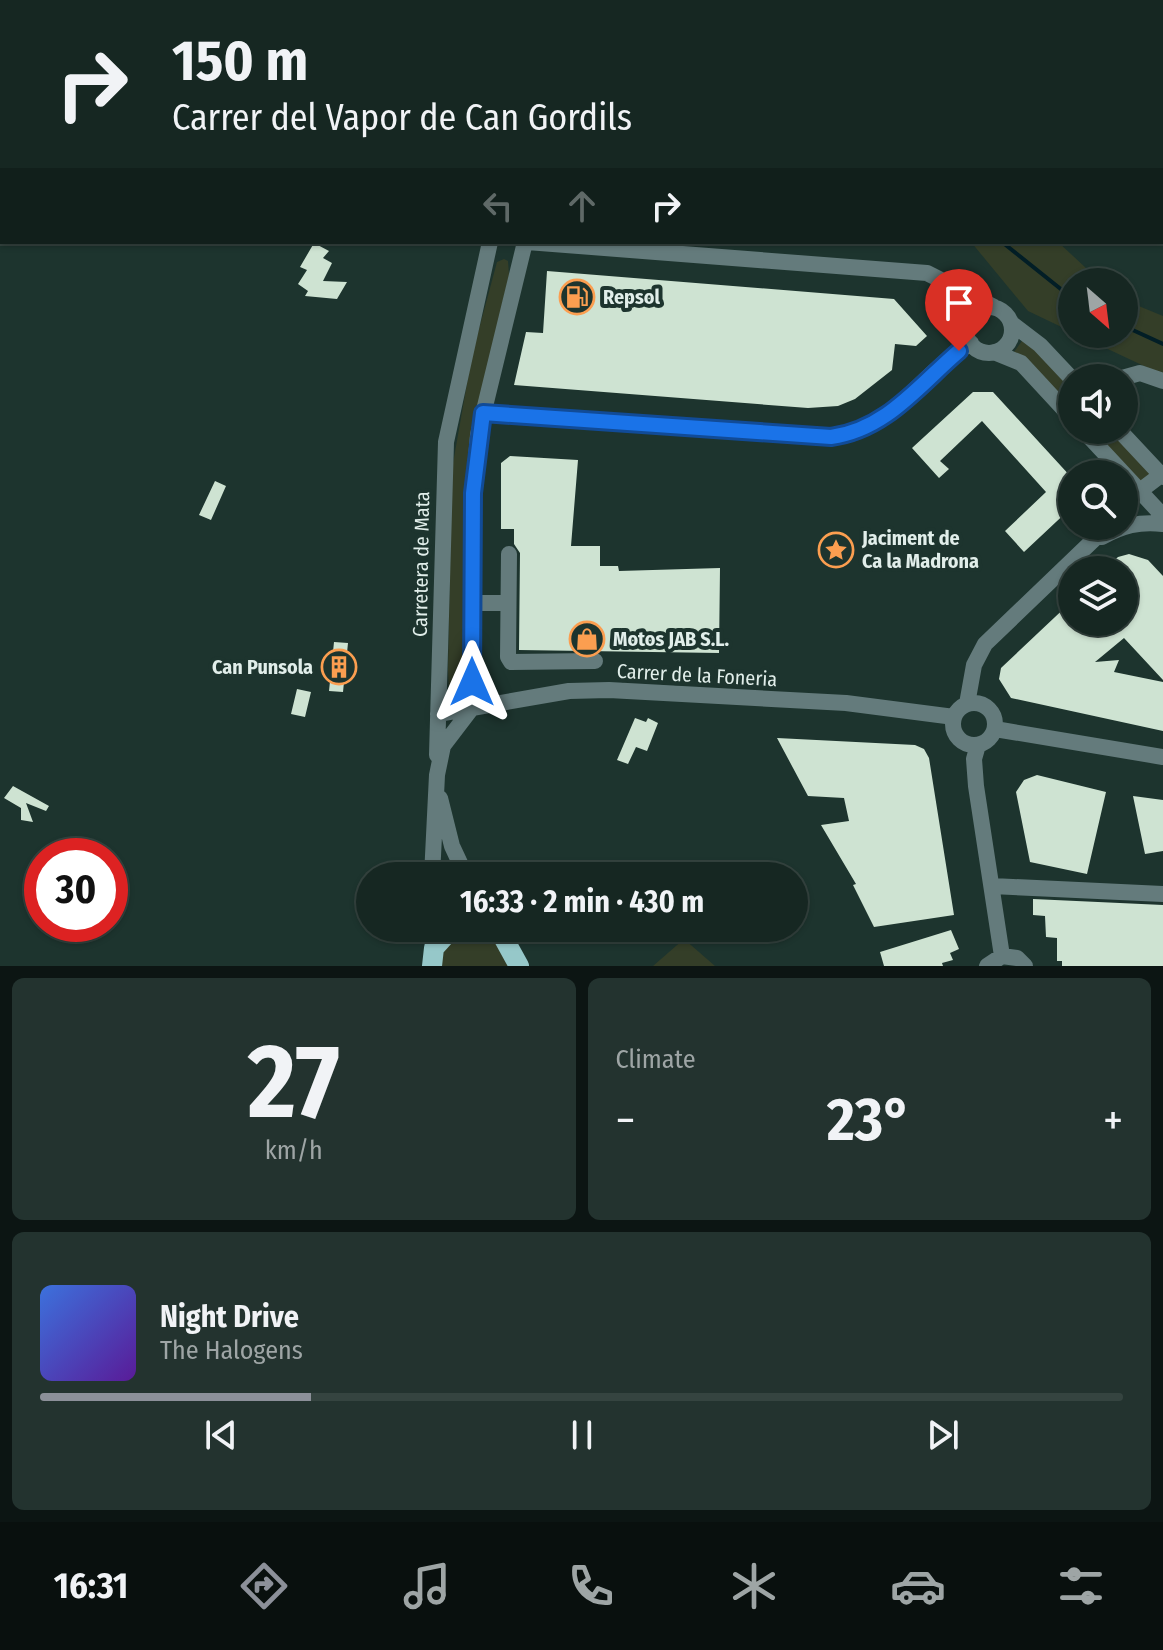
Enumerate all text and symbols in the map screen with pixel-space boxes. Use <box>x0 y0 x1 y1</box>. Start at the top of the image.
text: 150 m <box>172 28 308 95</box>
icon: right <box>40 32 144 136</box>
text: Carrer del Vapor de Can Gordils <box>172 96 632 140</box>
icon: left <box>476 184 520 228</box>
icon: ahead <box>560 184 604 228</box>
icon: right <box>644 184 688 228</box>
north arrow <box>1058 268 1138 348</box>
map controls <box>1058 268 1138 636</box>
pin <box>925 269 993 351</box>
fuel station icon: Repsol <box>558 278 596 316</box>
icon: arrive <box>937 281 981 325</box>
place label: Repsol <box>603 285 660 309</box>
button: sound <box>1058 364 1138 444</box>
button: search <box>1058 460 1138 540</box>
street label: Carretera de Mata <box>408 491 434 637</box>
place label: Jaciment de Ca la Madrona <box>861 526 979 573</box>
place icon: Jaciment de Ca la Madrona <box>817 531 855 569</box>
button: layers <box>1058 556 1138 636</box>
shop icon: Motos JAB S.L. <box>568 620 606 658</box>
place label: Motos JAB S.L. <box>613 627 730 651</box>
position arrow <box>430 640 514 724</box>
building icon: Can Punsola <box>320 648 358 686</box>
place label: Can Punsola <box>212 655 313 679</box>
street label: Carrer de la Foneria <box>616 659 778 691</box>
speed limit sign: 30 <box>24 838 128 942</box>
text: 16:33 · 2 min · 430 m <box>460 884 704 920</box>
text: 27 <box>248 1020 340 1145</box>
text: Climate <box>616 1044 696 1075</box>
text: 23° <box>827 1084 911 1156</box>
text: − <box>616 1094 635 1147</box>
text: + <box>1103 1094 1123 1147</box>
text: km/h <box>265 1135 323 1166</box>
text: Night Drive <box>160 1299 299 1335</box>
text: The Halogens <box>160 1335 303 1366</box>
icon: previous <box>199 1413 243 1457</box>
icon: pause <box>560 1413 604 1457</box>
icon: next <box>921 1413 965 1457</box>
icon: directions <box>236 1558 292 1614</box>
icon: music <box>399 1558 455 1614</box>
icon: phone <box>563 1558 619 1614</box>
icon: climate <box>726 1558 782 1614</box>
icon: car <box>890 1558 946 1614</box>
icon: filters <box>1053 1558 1109 1614</box>
text: 16:31 <box>54 1564 128 1608</box>

